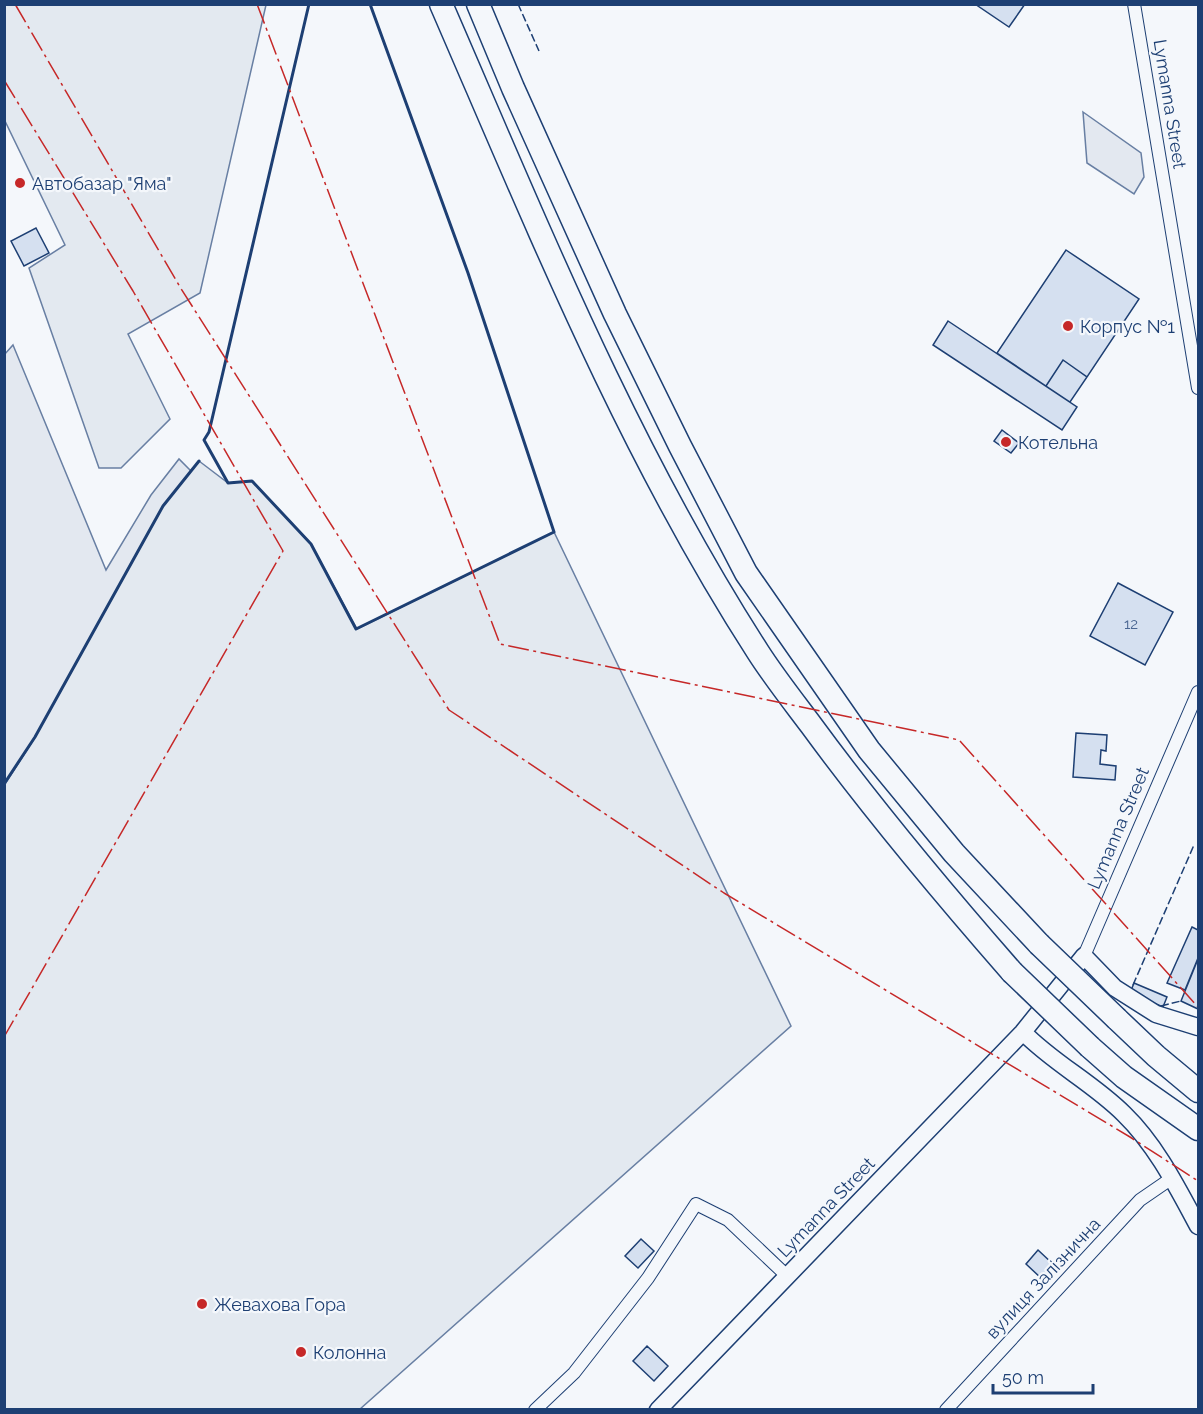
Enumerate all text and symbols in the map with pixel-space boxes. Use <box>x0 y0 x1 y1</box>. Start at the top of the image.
street label: Lymanna Street <box>1149 38 1191 170</box>
place label: Автобазар "Яма" <box>32 173 171 194</box>
marker: Автобазар "Яма" <box>13 176 27 190</box>
place label: Корпус №1 <box>1080 316 1175 337</box>
marker: Корпус №1 <box>1061 319 1075 333</box>
place label: Котельна <box>1018 432 1098 453</box>
marker: Котельна <box>999 435 1013 449</box>
house number: 12 <box>1124 615 1138 633</box>
street label: Lymanna Street <box>1083 764 1153 892</box>
street label: Lymanna Street <box>773 1153 879 1261</box>
street label: вулиця Залізнична <box>982 1213 1104 1343</box>
place label: Жевахова Гора <box>214 1294 346 1315</box>
marker: Жевахова Гора <box>195 1297 209 1311</box>
place label: Колонна <box>313 1342 386 1363</box>
marker: Колонна <box>294 1345 308 1359</box>
scale bar <box>993 1357 1094 1395</box>
text: 50 m <box>1002 1367 1044 1388</box>

